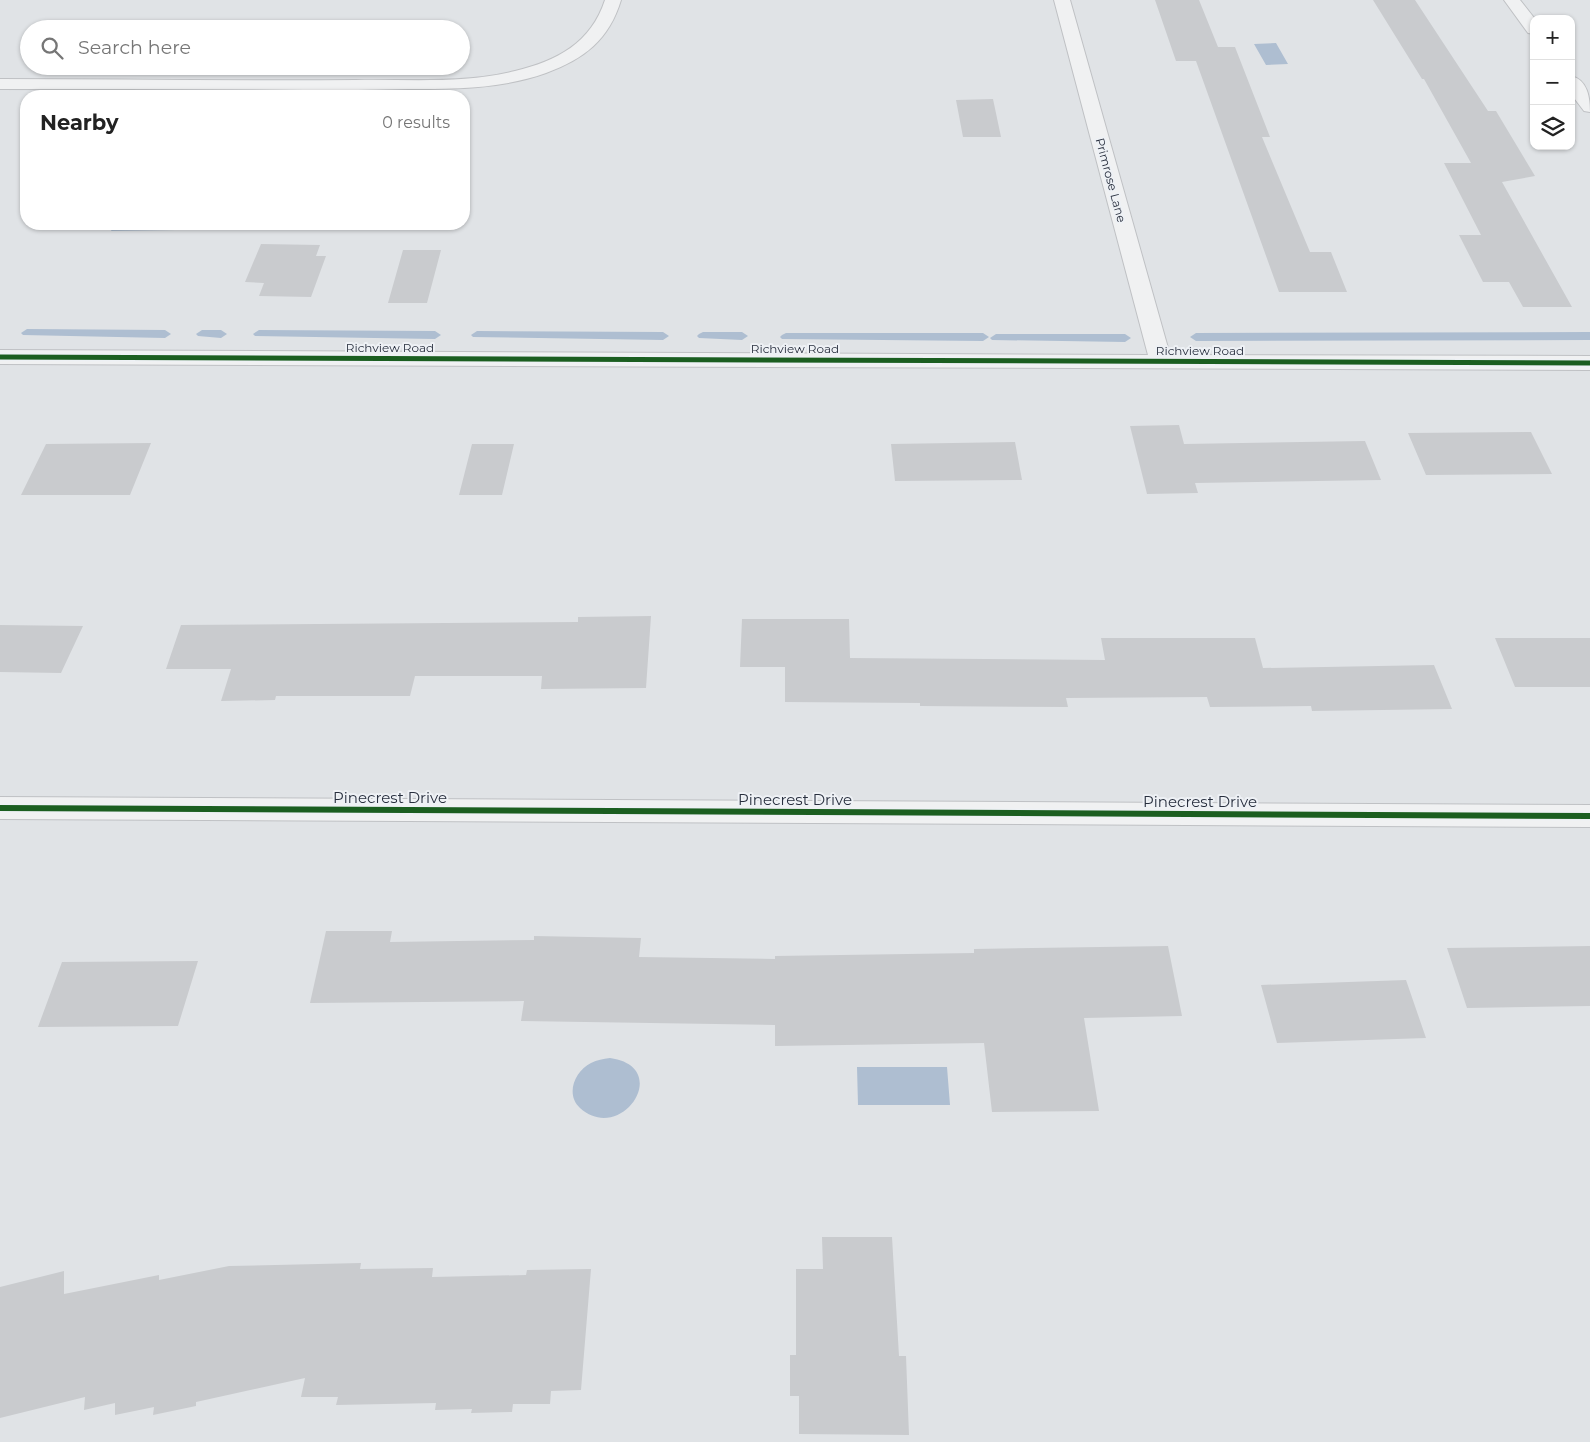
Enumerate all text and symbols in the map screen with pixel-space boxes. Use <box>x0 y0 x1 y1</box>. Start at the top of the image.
map controls <box>1530 15 1575 150</box>
button: + <box>1530 15 1575 60</box>
search box <box>20 20 470 75</box>
icon: search <box>38 34 66 62</box>
text: Search here <box>78 36 191 59</box>
button: − <box>1530 60 1575 105</box>
button: layers <box>1530 105 1575 150</box>
text: Nearby <box>40 110 119 135</box>
text: 0 results <box>382 113 450 132</box>
street label: Primrose Lane <box>1093 136 1129 224</box>
street label: Richview Road <box>346 340 434 355</box>
street label: Richview Road <box>751 341 839 356</box>
street label: Richview Road <box>1156 343 1244 358</box>
street label: Pinecrest Drive <box>333 788 447 807</box>
street label: Pinecrest Drive <box>738 790 852 809</box>
street label: Pinecrest Drive <box>1143 792 1257 811</box>

